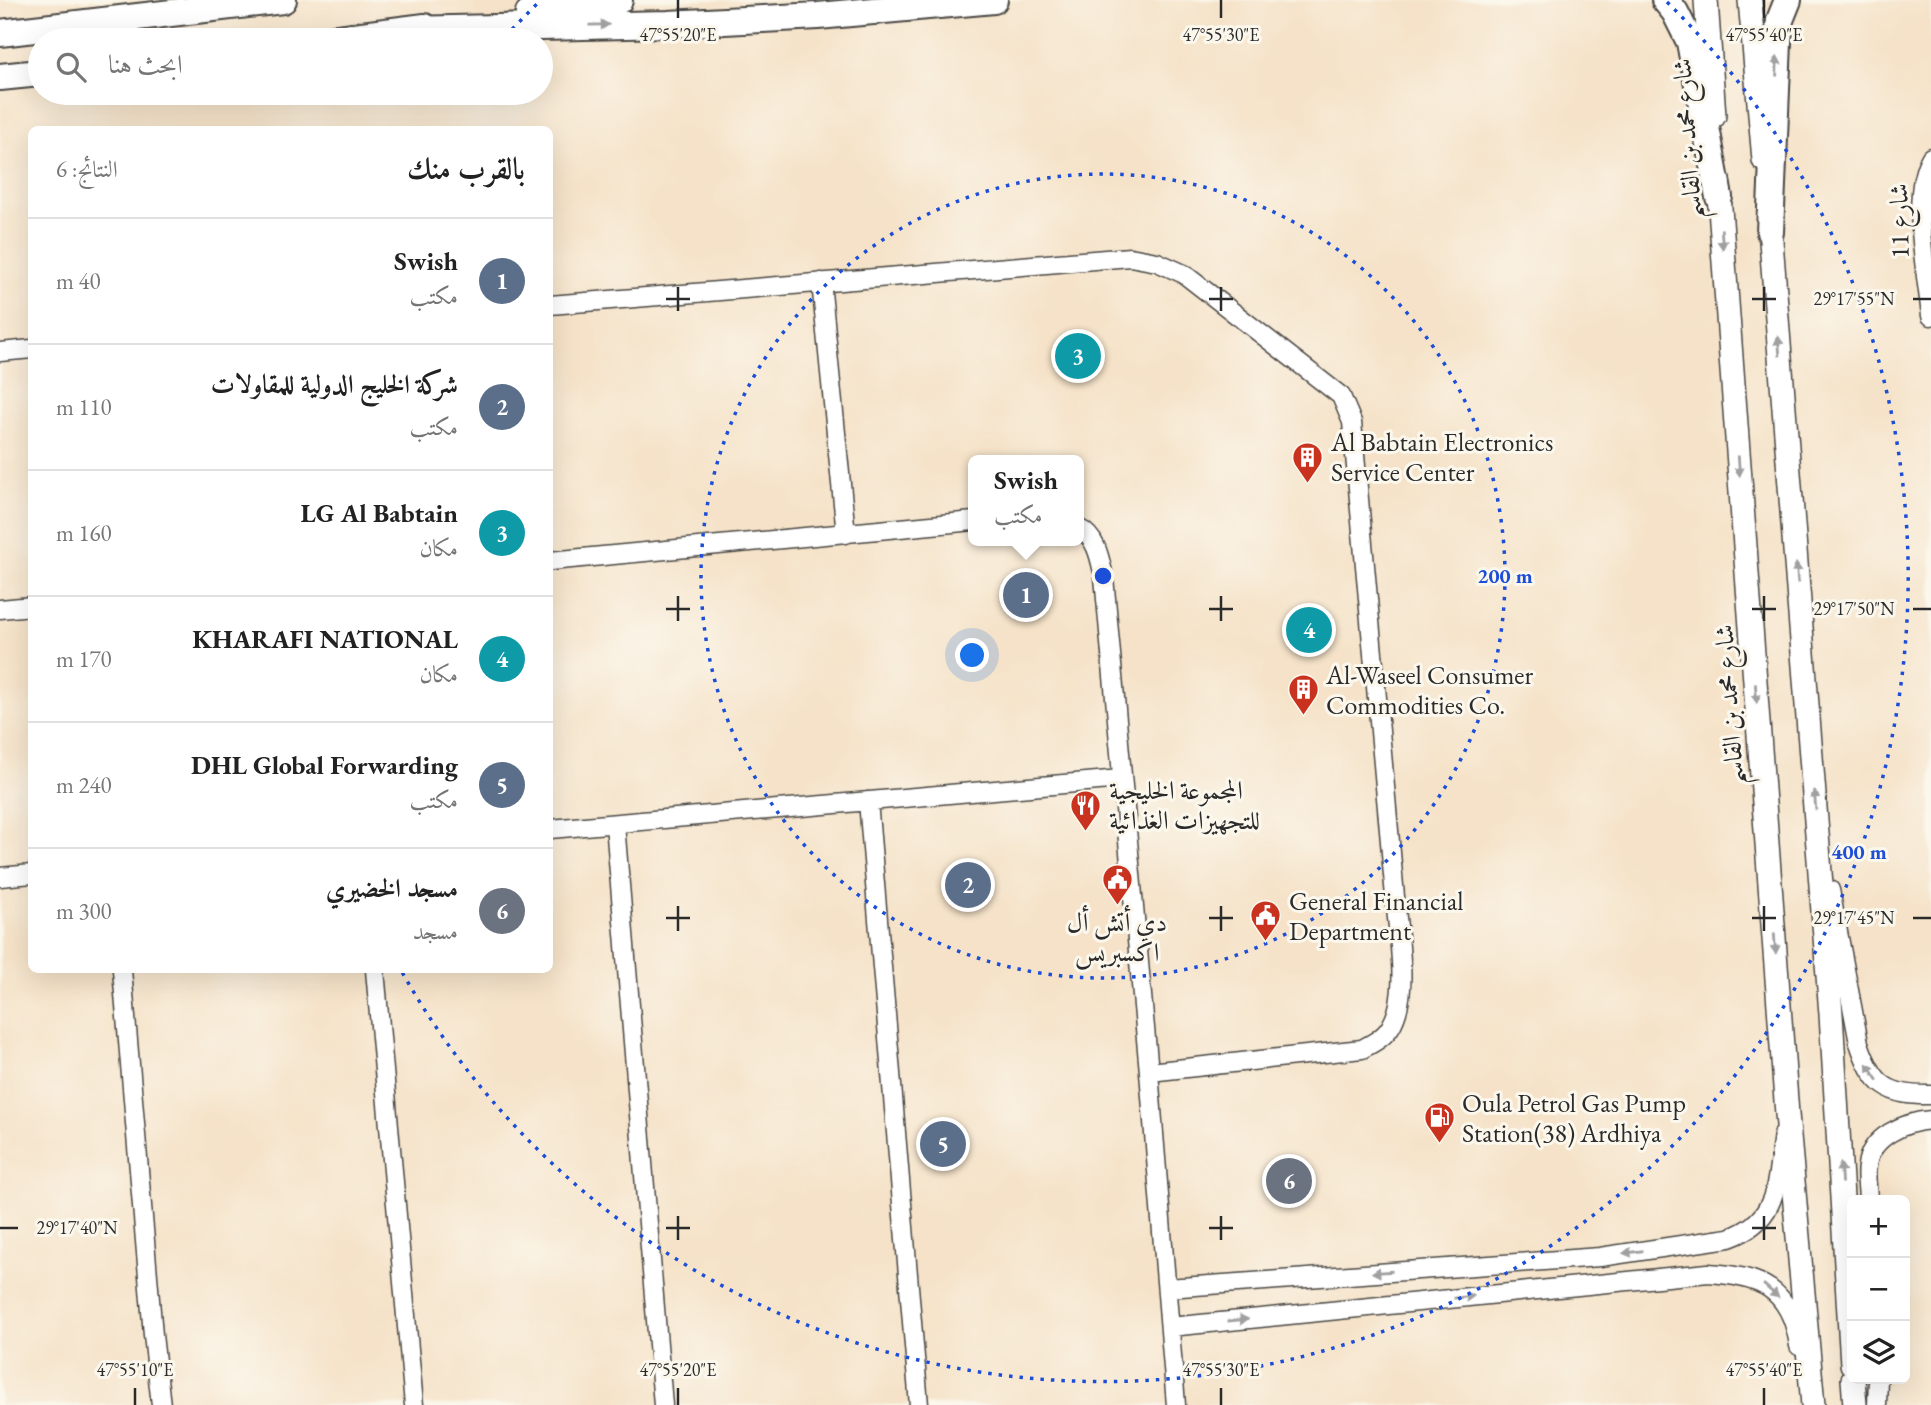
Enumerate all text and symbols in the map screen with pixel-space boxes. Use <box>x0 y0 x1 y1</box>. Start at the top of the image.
one-way arrow <box>588 20 610 31</box>
text: 47°55'20"E <box>640 23 716 46</box>
text: 47°55'30"E <box>1183 23 1259 46</box>
text: 47°55'40"E <box>1726 23 1802 46</box>
search box <box>28 28 553 105</box>
text: ابحث هنا <box>108 47 183 81</box>
icon: search <box>52 48 90 86</box>
one-way arrow <box>1772 54 1783 76</box>
street label: شارع محمد بن القاسم <box>1664 57 1719 220</box>
text: بالقرب منك <box>407 149 525 188</box>
text: النتائج: 6 <box>56 154 118 184</box>
street label: شارع 11 <box>1881 183 1922 259</box>
one-way arrow <box>1717 228 1728 250</box>
text: Swish <box>394 244 458 278</box>
text: 40 m <box>56 266 101 296</box>
text: 1 <box>496 266 508 296</box>
text: مكتب <box>410 281 458 311</box>
text: 29°17'55"N <box>1814 287 1895 310</box>
pin: 3 <box>1055 330 1101 382</box>
one-way arrow <box>1773 335 1784 357</box>
text: شركة الخليج الدولية للمقاولات <box>211 367 458 401</box>
text: 110 m <box>56 392 112 422</box>
text: 2 <box>496 392 508 422</box>
text: مكتب <box>410 412 458 442</box>
place label: Al Babtain Electronics Service Center <box>1330 425 1553 489</box>
building icon: Al Babtain Electronics Service Center <box>1291 440 1325 484</box>
popup <box>968 455 1084 546</box>
one-way arrow <box>1734 455 1745 477</box>
text: Swish <box>994 463 1058 497</box>
text: LG Al Babtain <box>301 496 458 530</box>
text: مكتب <box>994 500 1042 530</box>
text: 160 m <box>56 518 112 548</box>
text: 3 <box>496 518 508 548</box>
text: مكان <box>419 533 458 563</box>
text: 200 m <box>1477 562 1533 589</box>
one-way arrow <box>1791 562 1802 584</box>
centre of rings <box>1091 564 1115 588</box>
pin: 1 <box>1003 569 1049 621</box>
text: 29°17'50"N <box>1814 597 1895 620</box>
pin: 4 <box>1286 604 1332 656</box>
text: KHARAFI NATIONAL <box>192 622 458 656</box>
street label: شارع محمد بن القاسم <box>1706 623 1761 786</box>
your location <box>955 638 989 672</box>
text: 170 m <box>56 644 112 674</box>
text: 4 <box>496 644 508 674</box>
place label: Al-Waseel Consumer Commodities Co. <box>1325 658 1534 722</box>
text: مكان <box>419 659 458 689</box>
building icon: Al-Waseel Consumer Commodities Co. <box>1286 673 1320 717</box>
one-way arrow <box>1751 682 1762 704</box>
text: DHL Global Forwarding <box>191 748 458 782</box>
text: 240 m <box>56 770 112 800</box>
text: 5 <box>496 770 508 800</box>
place label: المجموعة الخليجية للتجهيزات الغذائية <box>1109 773 1260 837</box>
text: مكتب <box>410 785 458 815</box>
restaurant icon: المجموعة الخليجية للتجهيزات الغذائية <box>1069 788 1103 832</box>
one-way arrow <box>1809 788 1820 810</box>
text: 400 m <box>1831 838 1887 865</box>
pin: 2 <box>945 859 991 911</box>
public building icon: دي أتش أل اكسبريس <box>1100 862 1134 906</box>
text: مسجد الخضيري <box>326 871 458 905</box>
place label: General Financial Department <box>1289 884 1464 948</box>
text: 300 m <box>56 896 112 926</box>
text: 6 <box>496 896 508 926</box>
public building icon: General Financial Department <box>1249 899 1283 943</box>
place label: دي أتش أل اكسبريس <box>1067 905 1167 970</box>
text: 29°17'45"N <box>1814 906 1895 929</box>
text: مسجد <box>413 916 458 946</box>
one-way arrow <box>1769 933 1780 955</box>
one-way arrow <box>1865 1062 1878 1082</box>
place label: Oula Petrol Gas Pump Station(38) Ardhiya <box>1462 1086 1686 1150</box>
fuel station icon: Oula Petrol Gas Pump Station(38) Ardhiya <box>1422 1101 1456 1145</box>
pin: 5 <box>920 1118 966 1170</box>
pin: 6 <box>1266 1155 1312 1207</box>
one-way arrow <box>1835 1162 1846 1184</box>
map controls <box>1847 1195 1910 1384</box>
button: + <box>1847 1195 1910 1258</box>
text: 29°17'40"N <box>37 1216 118 1239</box>
one-way arrow <box>1622 1247 1644 1258</box>
button: − <box>1847 1258 1910 1321</box>
one-way arrow <box>1371 1266 1393 1277</box>
one-way arrow <box>1762 1283 1780 1299</box>
one-way arrow <box>1454 1291 1476 1302</box>
one-way arrow <box>1227 1314 1249 1325</box>
button: layers <box>1847 1321 1910 1384</box>
text: 47°55'10"E <box>97 1358 173 1381</box>
text: 47°55'20"E <box>640 1358 716 1381</box>
text: 47°55'30"E <box>1183 1358 1259 1381</box>
text: 47°55'40"E <box>1726 1358 1802 1381</box>

